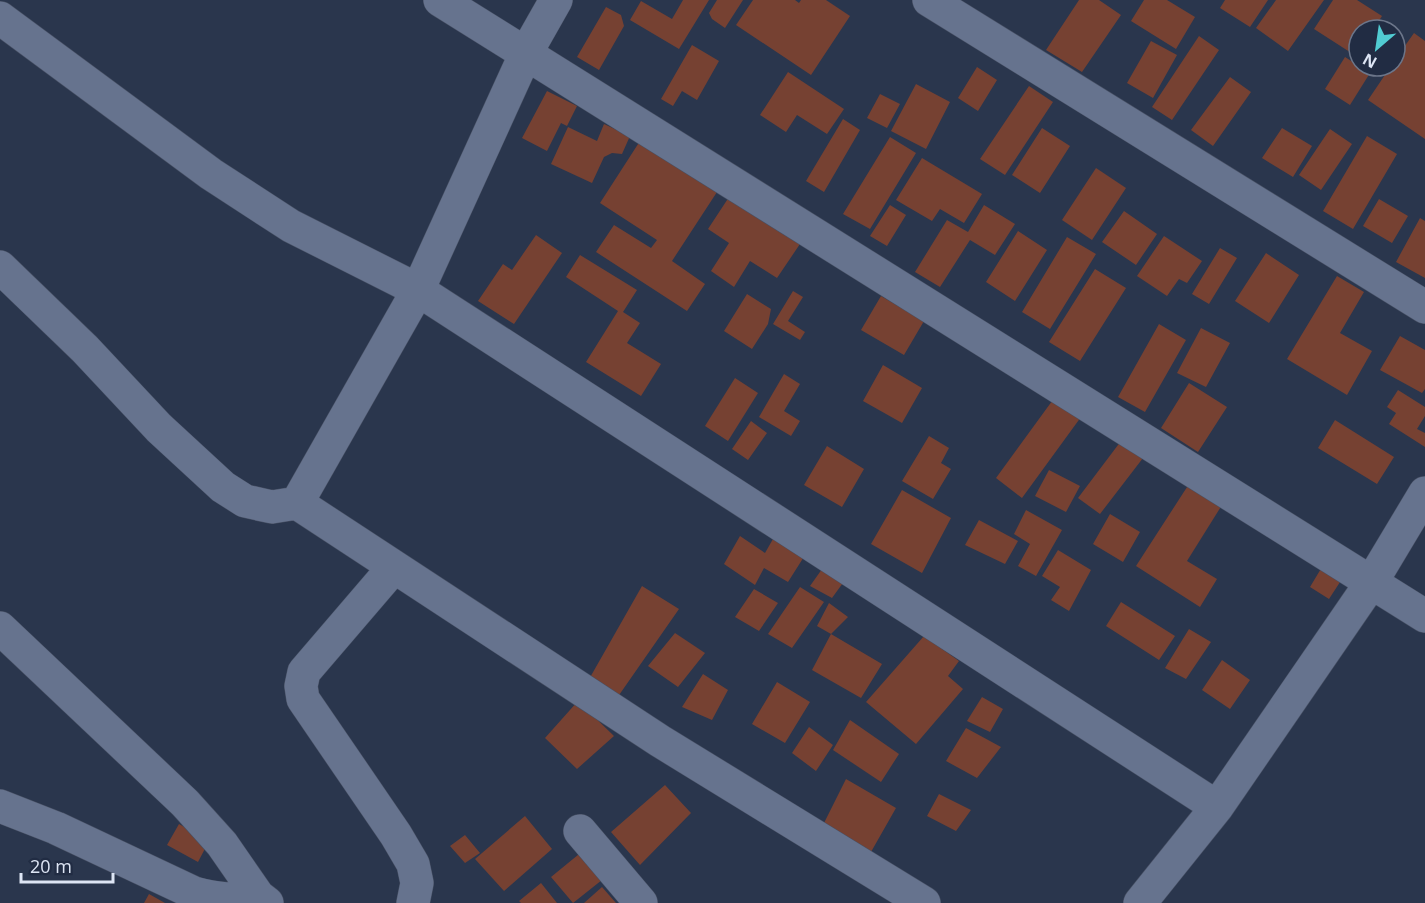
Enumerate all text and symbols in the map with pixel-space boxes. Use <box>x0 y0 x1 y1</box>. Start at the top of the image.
north arrow <box>1347 18 1407 78</box>
text: N <box>1359 48 1381 74</box>
scale bar <box>21 846 112 884</box>
text: 20 m <box>30 854 72 878</box>

